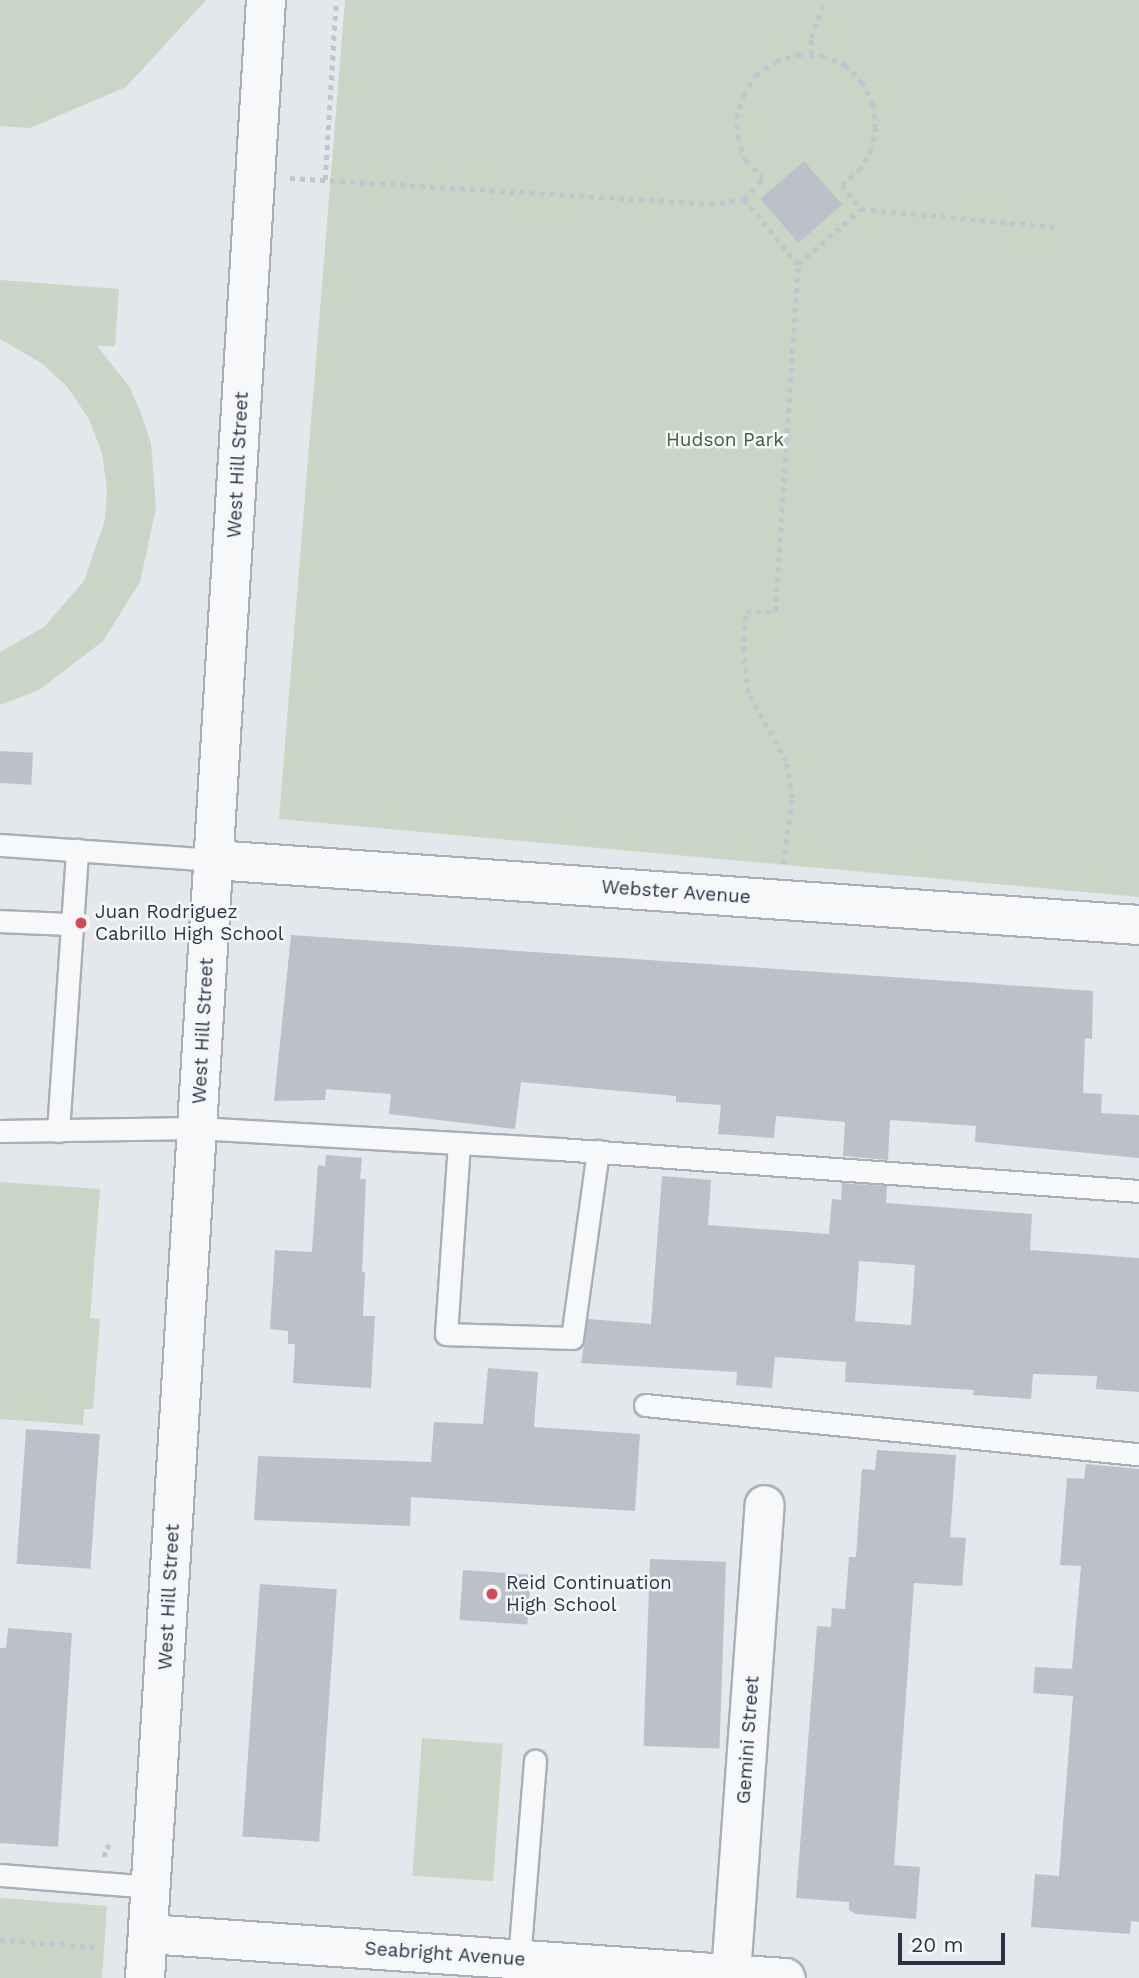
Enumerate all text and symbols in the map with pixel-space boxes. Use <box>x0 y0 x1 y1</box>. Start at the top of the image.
street label: West Hill Street <box>223 391 253 539</box>
park label: Hudson Park <box>666 429 784 451</box>
street label: Webster Avenue <box>600 875 752 909</box>
place label: Juan Rodriguez Cabrillo High School <box>95 901 284 945</box>
marker: Juan Rodriguez Cabrillo High School <box>73 915 89 931</box>
street label: West Hill Street <box>188 957 218 1105</box>
street label: West Hill Street <box>154 1523 184 1671</box>
place label: Reid Continuation High School <box>506 1572 672 1616</box>
marker: Reid Continuation High School <box>484 1586 500 1602</box>
street label: Gemini Street <box>732 1675 764 1805</box>
scale bar <box>901 1918 1008 1962</box>
text: 20 m <box>911 1932 963 1957</box>
street label: Seabright Avenue <box>363 1937 527 1971</box>

